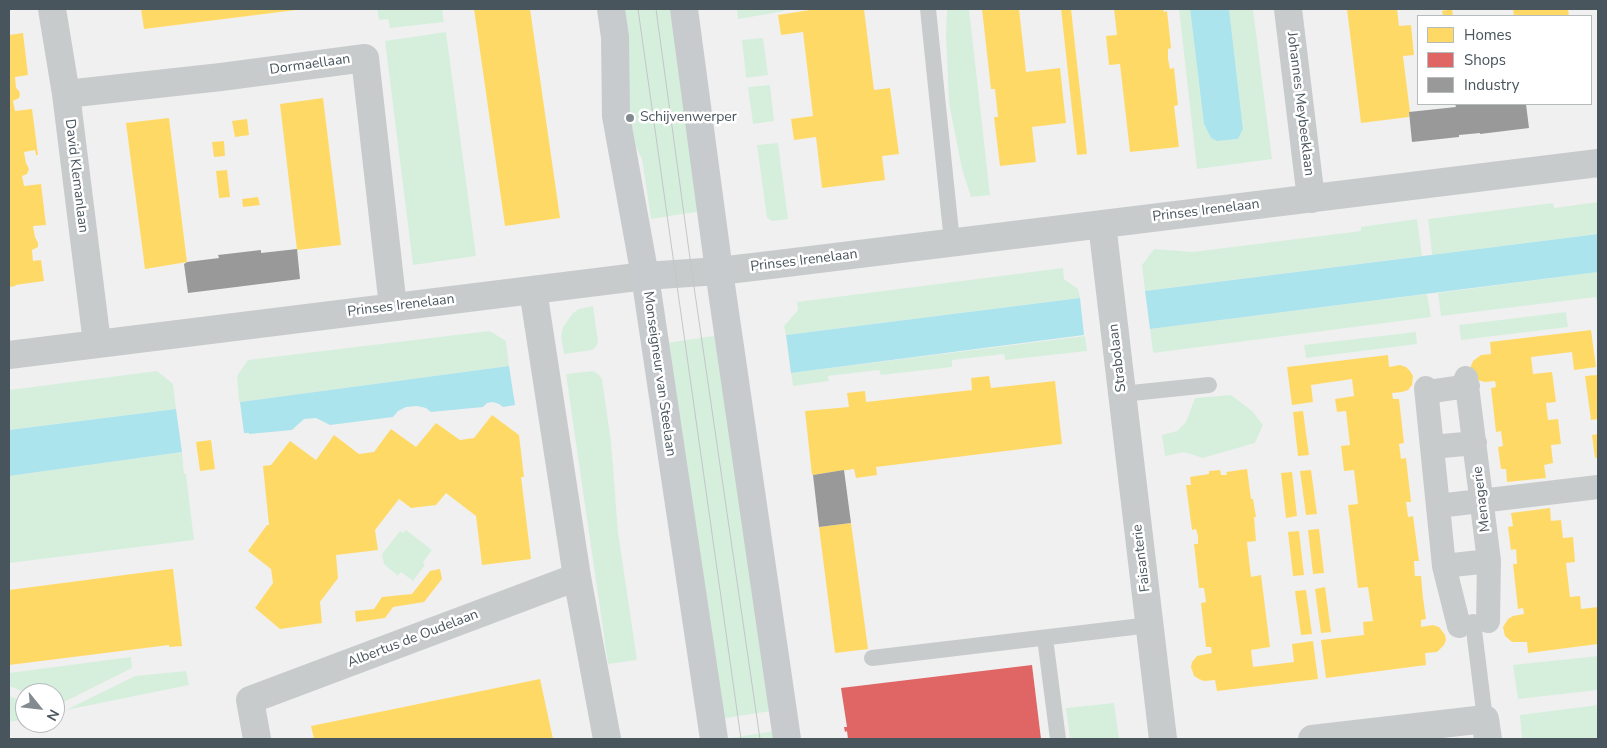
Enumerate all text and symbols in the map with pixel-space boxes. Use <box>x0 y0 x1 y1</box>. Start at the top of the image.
legend <box>1417 15 1592 105</box>
text: Homes <box>1464 25 1512 45</box>
street label: Johannes Meybeeklaan <box>1283 31 1317 177</box>
text: Shops <box>1464 50 1506 70</box>
street label: Dormaellaan <box>269 51 351 79</box>
text: Industry <box>1464 75 1519 95</box>
place label: Schijvenwerper <box>640 110 737 126</box>
marker: Schijvenwerper <box>624 112 636 124</box>
street label: David Klemanlaan <box>61 118 91 234</box>
street label: Prinses Irenelaan <box>1152 196 1260 226</box>
street label: Prinses Irenelaan <box>750 246 858 276</box>
street label: Monseigneur van Steelaan <box>639 290 679 458</box>
street label: Prinses Irenelaan <box>347 291 455 321</box>
street label: Strabolaan <box>1105 323 1131 393</box>
street label: Menagerie <box>1470 465 1494 533</box>
street label: Faisanterie <box>1130 523 1154 593</box>
street label: Albertus de Oudelaan <box>345 606 481 672</box>
north arrow <box>15 683 65 733</box>
text: N <box>42 706 64 724</box>

